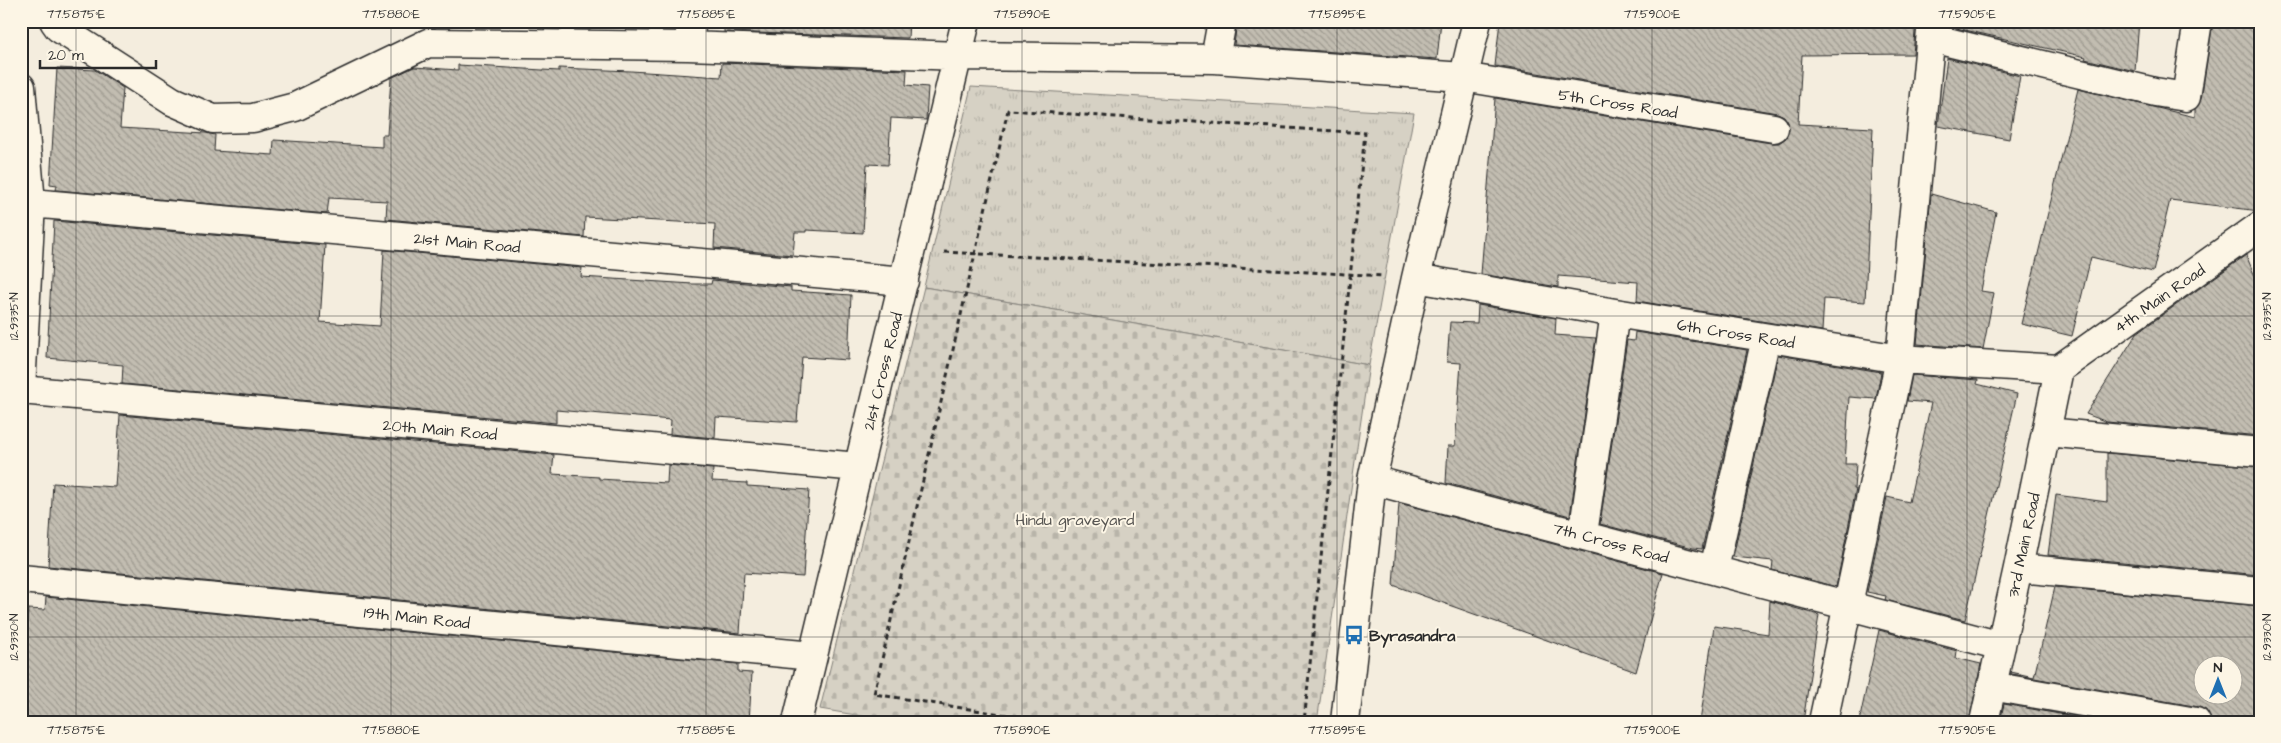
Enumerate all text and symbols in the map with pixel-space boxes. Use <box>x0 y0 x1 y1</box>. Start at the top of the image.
text: 77.5875°E <box>47 6 105 23</box>
text: 77.5880°E <box>362 6 420 23</box>
text: 77.5885°E <box>677 6 735 23</box>
text: 77.5890°E <box>994 6 1050 23</box>
text: 77.5895°E <box>1308 6 1366 23</box>
text: 77.5900°E <box>1624 6 1680 23</box>
text: 77.5905°E <box>1938 6 1996 23</box>
scale bar <box>40 38 156 70</box>
text: 20 m <box>48 45 84 66</box>
street label: 5th Cross Road <box>1557 84 1679 124</box>
street label: 21st Main Road <box>413 227 521 259</box>
street label: 4th Main Road <box>2110 259 2210 338</box>
text: 12.9335°N <box>6 292 23 340</box>
text: 12.9335°N <box>2259 292 2276 340</box>
street label: 21st Cross Road <box>858 310 908 432</box>
street label: 6th Cross Road <box>1675 314 1796 354</box>
street label: 20th Main Road <box>382 414 498 446</box>
street label: 3rd Main Road <box>2002 491 2046 600</box>
park label: Hindu graveyard <box>1016 509 1134 532</box>
street label: 7th Cross Road <box>1550 517 1671 569</box>
street label: 19th Main Road <box>363 601 471 635</box>
text: 12.9330°N <box>6 613 23 660</box>
text: 12.9330°N <box>2259 613 2276 660</box>
bus stop icon: Byrasandra <box>1343 624 1365 646</box>
place label: Byrasandra <box>1369 625 1456 648</box>
north arrow <box>2194 656 2244 706</box>
text: N <box>2214 658 2223 678</box>
text: 77.5875°E <box>47 722 105 739</box>
text: 77.5880°E <box>362 722 420 739</box>
text: 77.5885°E <box>677 722 735 739</box>
text: 77.5890°E <box>994 722 1050 739</box>
text: 77.5895°E <box>1308 722 1366 739</box>
text: 77.5900°E <box>1624 722 1680 739</box>
text: 77.5905°E <box>1938 722 1996 739</box>

